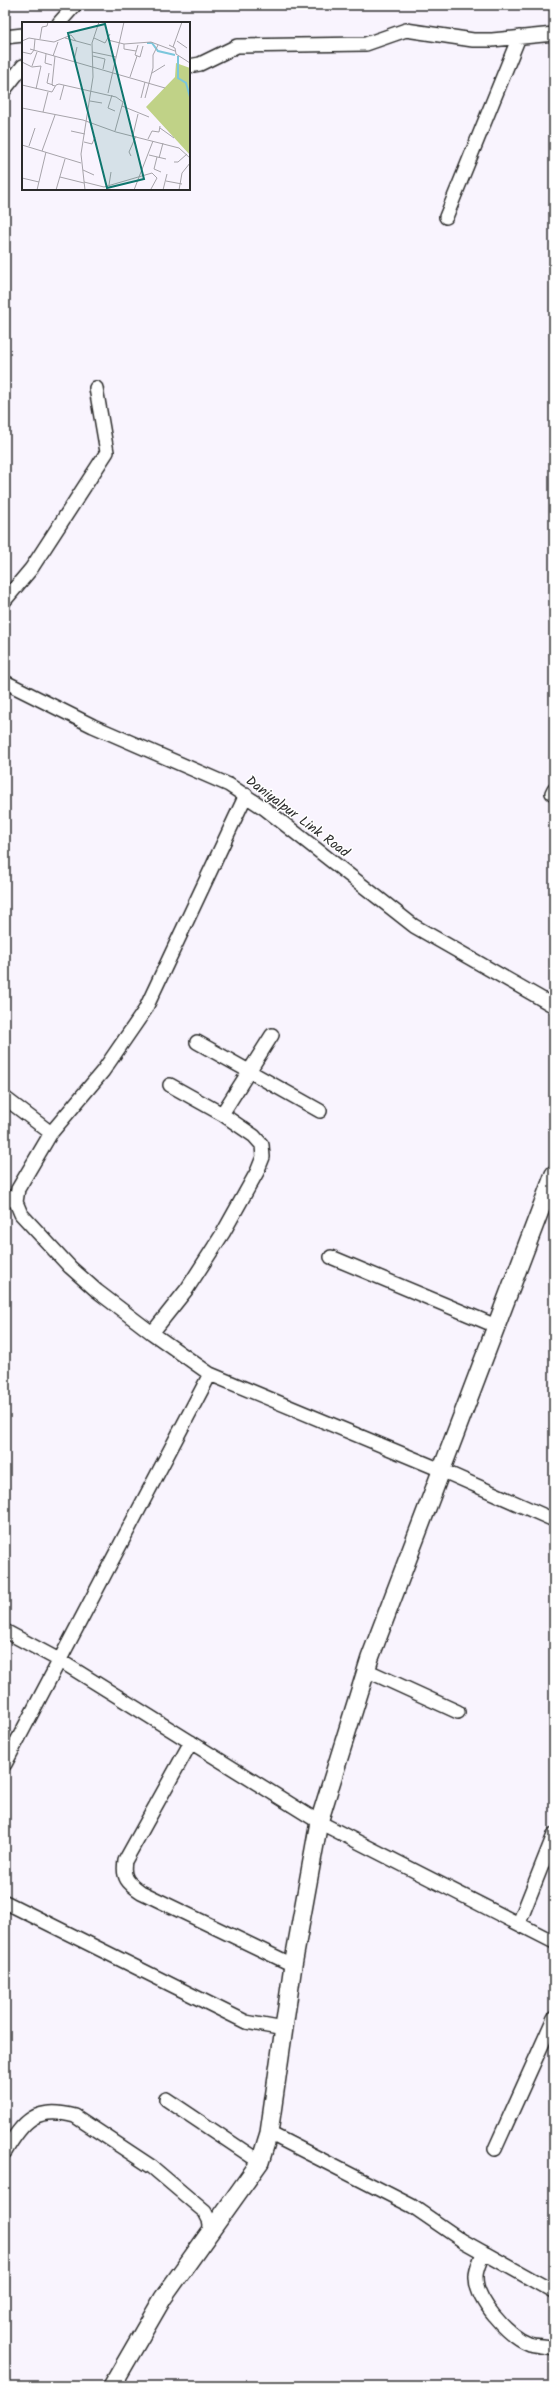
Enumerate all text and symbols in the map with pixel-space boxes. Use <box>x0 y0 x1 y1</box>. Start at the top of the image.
inset map <box>22 22 190 190</box>
street label: Daniyalpur Link Road <box>241 770 355 864</box>

